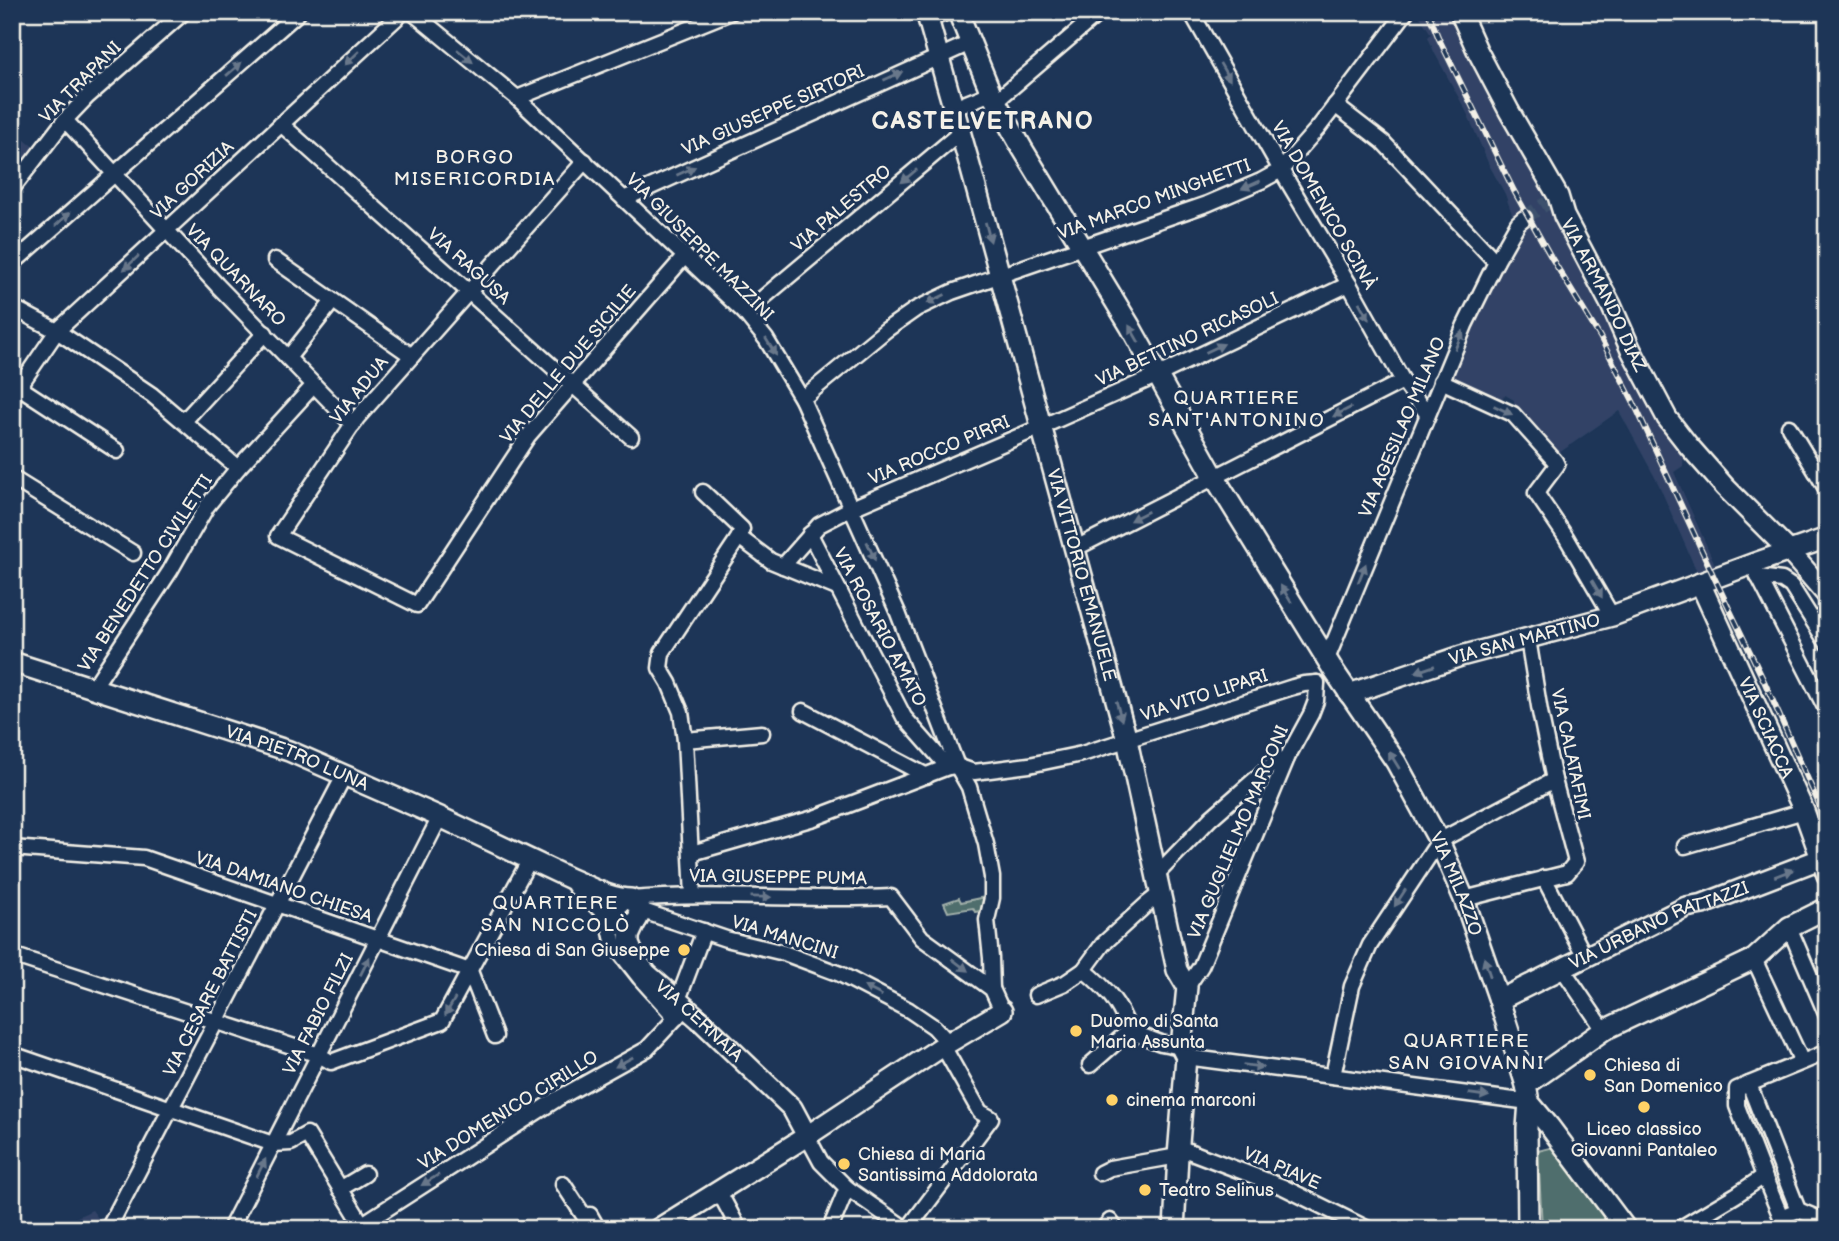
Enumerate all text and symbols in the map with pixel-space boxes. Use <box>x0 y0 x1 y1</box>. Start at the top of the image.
street label: VIA TRAPANI <box>35 37 126 128</box>
one-way arrow <box>456 48 474 63</box>
one-way arrow <box>344 50 361 66</box>
one-way arrow <box>225 61 243 77</box>
street label: VIA GIUSEPPE SIRTORI <box>679 61 868 160</box>
one-way arrow <box>1219 62 1231 81</box>
one-way arrow <box>883 70 904 81</box>
district label: CASTELVETRANO <box>871 107 1095 136</box>
street label: VIA DOMENICO SCINÀ <box>1267 116 1383 294</box>
street label: VIA GORIZIA <box>146 137 238 224</box>
district label: BORGO MISERICORDIA <box>394 146 556 191</box>
street label: VIA MARCO MINGHETTI <box>1055 155 1253 244</box>
street label: VIA PALESTRO <box>787 161 895 256</box>
one-way arrow <box>676 165 697 176</box>
one-way arrow <box>900 168 917 183</box>
street label: VIA GIUSEPPE MAZZINI <box>621 169 778 326</box>
one-way arrow <box>1241 180 1262 191</box>
one-way arrow <box>54 211 72 227</box>
street label: VIA ARMANDO DIAZ <box>1556 215 1651 375</box>
street label: VIA QUARNARO <box>182 220 290 331</box>
one-way arrow <box>983 221 994 243</box>
street label: VIA RAGUSA <box>423 224 514 309</box>
one-way arrow <box>123 254 140 270</box>
street label: VIA DELLE DUE SICILIE <box>496 281 641 448</box>
street label: VIA BETTINO RICASOLI <box>1093 288 1282 391</box>
one-way arrow <box>926 294 946 305</box>
one-way arrow <box>1358 301 1370 321</box>
one-way arrow <box>1128 324 1140 344</box>
one-way arrow <box>1453 330 1465 350</box>
street label: VIA AGESILAO MILANO <box>1355 334 1450 521</box>
one-way arrow <box>764 338 777 357</box>
one-way arrow <box>1205 342 1225 354</box>
street label: VIA ADUA <box>326 352 393 428</box>
district label: QUARTIERE SANT'ANTONINO <box>1148 387 1326 432</box>
one-way arrow <box>1493 404 1513 416</box>
one-way arrow <box>1332 407 1352 418</box>
street label: VIA ROCCO PIRRI <box>866 411 1013 490</box>
street label: VIA VITTORIO EMANUELE <box>1042 466 1120 684</box>
street label: VIA BENEDETTO CIVILETTI <box>74 471 217 676</box>
one-way arrow <box>1129 509 1149 521</box>
one-way arrow <box>866 541 877 562</box>
street label: VIA ROSARIO AMATO <box>829 544 930 710</box>
one-way arrow <box>1357 562 1368 583</box>
one-way arrow <box>1591 580 1603 599</box>
one-way arrow <box>1280 584 1293 603</box>
street label: VIA SAN MARTINO <box>1446 610 1603 670</box>
one-way arrow <box>1414 664 1435 675</box>
street label: VIA VITO LIPARI <box>1138 665 1270 726</box>
street label: VIA SCIACCA <box>1733 674 1798 782</box>
street label: VIA CALATAFIMI <box>1546 687 1595 821</box>
one-way arrow <box>1114 700 1125 722</box>
street label: VIA PIETRO LUNA <box>223 721 372 795</box>
street label: VIA GUGLIELMO MARCONI <box>1184 722 1293 942</box>
one-way arrow <box>1387 750 1400 770</box>
street label: VIA MILAZZO <box>1425 828 1486 939</box>
street label: VIA DAMIANO CHIESA <box>193 847 375 928</box>
street label: VIA GIUSEPPE PUMA <box>689 865 867 890</box>
one-way arrow <box>1774 867 1795 878</box>
street label: VIA URBANO RATTAZZI <box>1566 877 1752 974</box>
one-way arrow <box>1394 888 1407 908</box>
one-way arrow <box>750 891 772 903</box>
district label: QUARTIERE SAN NICCOLÒ <box>481 892 631 937</box>
street label: VIA CESARE BATTISTI <box>159 906 262 1080</box>
street label: VIA MANCINI <box>729 911 841 964</box>
place label: Chiesa di San Giuseppe <box>474 940 670 961</box>
marker: Chiesa di San Giuseppe <box>676 942 692 958</box>
street label: VIA FABIO FILZI <box>279 950 358 1078</box>
one-way arrow <box>359 956 370 976</box>
one-way arrow <box>1481 956 1492 977</box>
one-way arrow <box>950 957 968 972</box>
street label: VIA CERNAIA <box>651 976 747 1066</box>
one-way arrow <box>863 986 883 997</box>
one-way arrow <box>444 998 456 1017</box>
place label: Duomo di Santa Maria Assunta <box>1090 1011 1219 1053</box>
marker: Duomo di Santa Maria Assunta <box>1068 1023 1084 1039</box>
district label: QUARTIERE SAN GIOVANNI <box>1388 1030 1546 1075</box>
street label: VIA DOMENICO CIRILLO <box>415 1046 602 1174</box>
place label: Chiesa di San Domenico <box>1604 1055 1723 1097</box>
one-way arrow <box>614 1056 634 1068</box>
one-way arrow <box>1243 1060 1265 1071</box>
marker: Chiesa di San Domenico <box>1582 1067 1598 1083</box>
place label: cinema marconi <box>1126 1090 1256 1111</box>
one-way arrow <box>1468 1090 1490 1101</box>
marker: cinema marconi <box>1104 1092 1120 1108</box>
marker: Liceo classico Giovanni Pantaleo <box>1636 1099 1652 1115</box>
place label: Liceo classico Giovanni Pantaleo <box>1571 1119 1717 1161</box>
street label: VIA PIAVE <box>1240 1143 1324 1194</box>
place label: Chiesa di Maria Santissima Addolorata <box>858 1144 1038 1186</box>
marker: Chiesa di Maria Santissima Addolorata <box>836 1156 852 1172</box>
one-way arrow <box>255 1158 266 1178</box>
one-way arrow <box>420 1174 440 1187</box>
place label: Teatro Selinus <box>1159 1180 1274 1201</box>
marker: Teatro Selinus <box>1137 1182 1153 1198</box>

